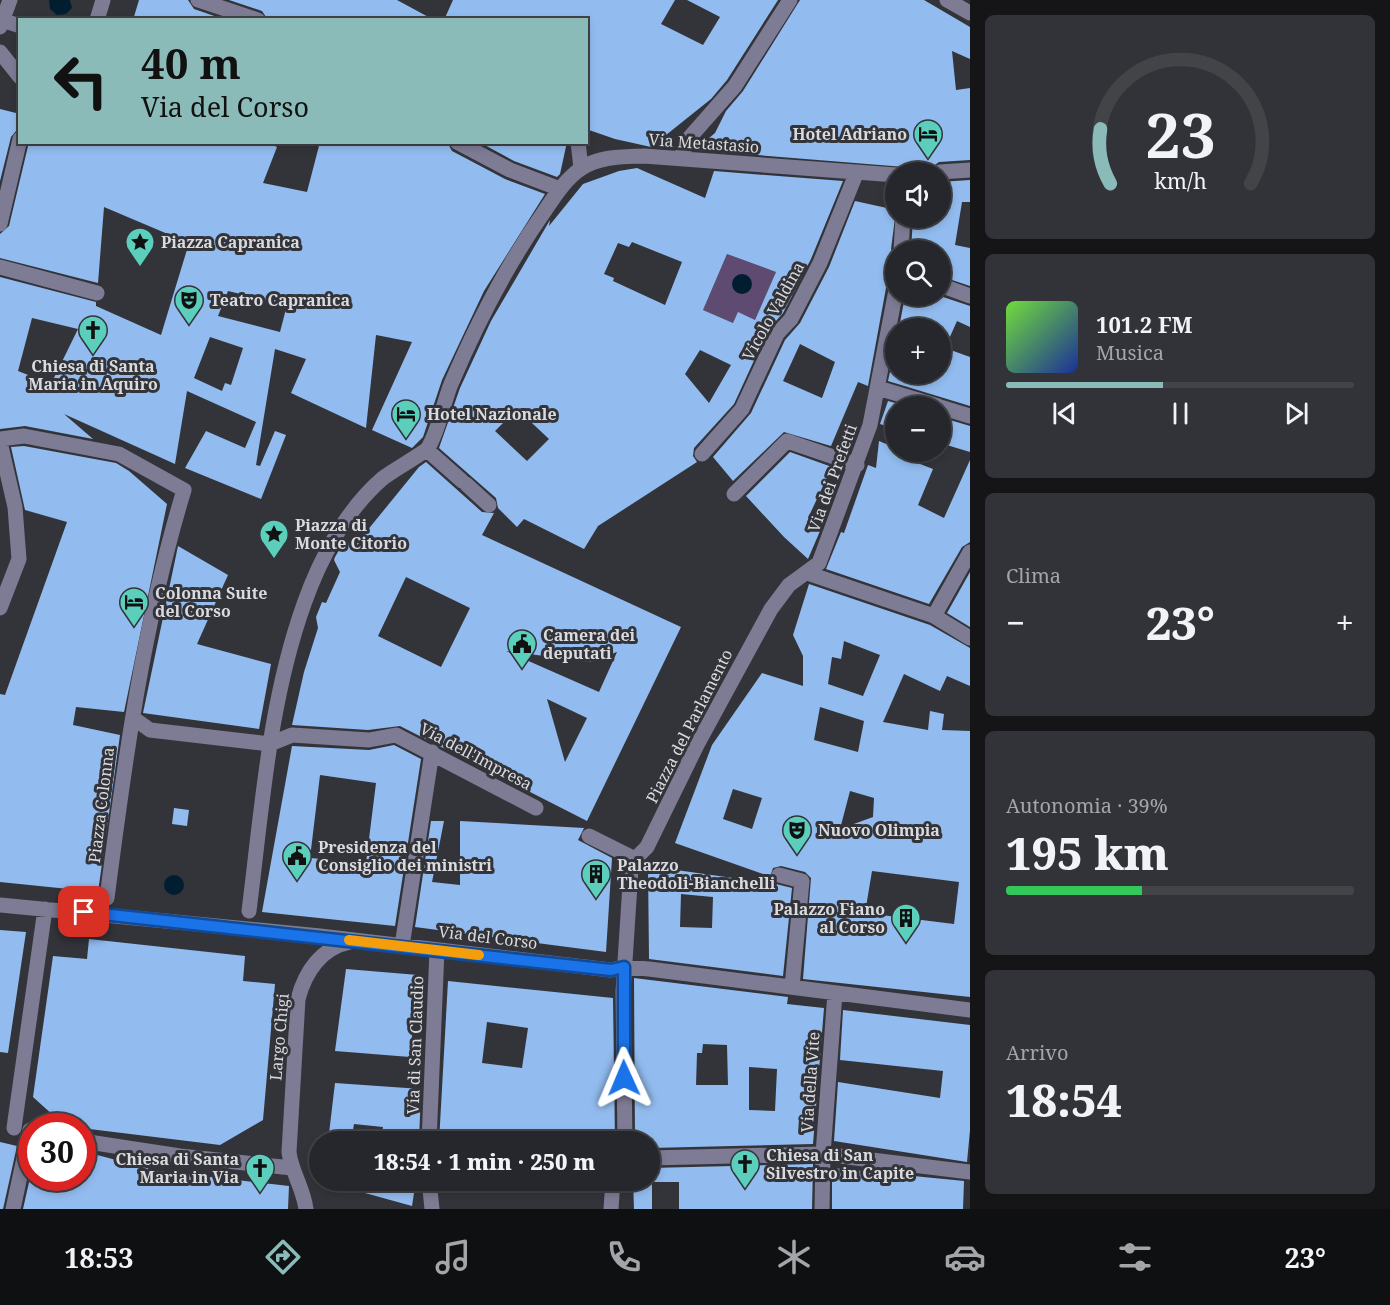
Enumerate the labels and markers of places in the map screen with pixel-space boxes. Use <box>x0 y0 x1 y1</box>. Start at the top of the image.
hotel icon: Hotel Adriano <box>912 118 944 160</box>
place label: Hotel Adriano <box>792 123 907 145</box>
place icon: Piazza Capranica <box>124 226 156 268</box>
place label: Piazza Capranica <box>161 231 300 253</box>
theatre icon: Teatro Capranica <box>173 284 205 326</box>
place label: Teatro Capranica <box>210 289 350 311</box>
church icon: Chiesa di Santa Maria in Aquiro <box>77 314 109 356</box>
place label: Chiesa di Santa Maria in Aquiro <box>28 355 158 395</box>
hotel icon: Hotel Nazionale <box>390 398 422 440</box>
place label: Hotel Nazionale <box>427 403 557 425</box>
place label: Piazza di Monte Citorio <box>295 514 407 554</box>
place icon: Piazza di Monte Citorio <box>258 518 290 560</box>
place label: Colonna Suite del Corso <box>155 582 267 622</box>
hotel icon: Colonna Suite del Corso <box>118 586 150 628</box>
place label: Camera dei deputati <box>543 624 636 664</box>
public building icon: Camera dei deputati <box>506 628 538 670</box>
theatre icon: Nuovo Olimpia <box>781 814 813 856</box>
place label: Nuovo Olimpia <box>818 819 940 841</box>
place label: Presidenza del Consiglio dei ministri <box>318 836 492 876</box>
public building icon: Presidenza del Consiglio dei ministri <box>281 840 313 882</box>
place label: Palazzo Theodoli-Bianchelli <box>617 854 776 894</box>
building icon: Palazzo Theodoli-Bianchelli <box>580 858 612 900</box>
pin <box>58 886 109 937</box>
place label: Palazzo Fiano al Corso <box>773 898 885 938</box>
building icon: Palazzo Fiano al Corso <box>890 902 922 944</box>
place label: Chiesa di San Silvestro in Capite <box>766 1144 914 1184</box>
place label: Chiesa di Santa Maria in Via <box>116 1148 239 1188</box>
church icon: Chiesa di San Silvestro in Capite <box>729 1148 761 1190</box>
church icon: Chiesa di Santa Maria in Via <box>244 1152 276 1194</box>

